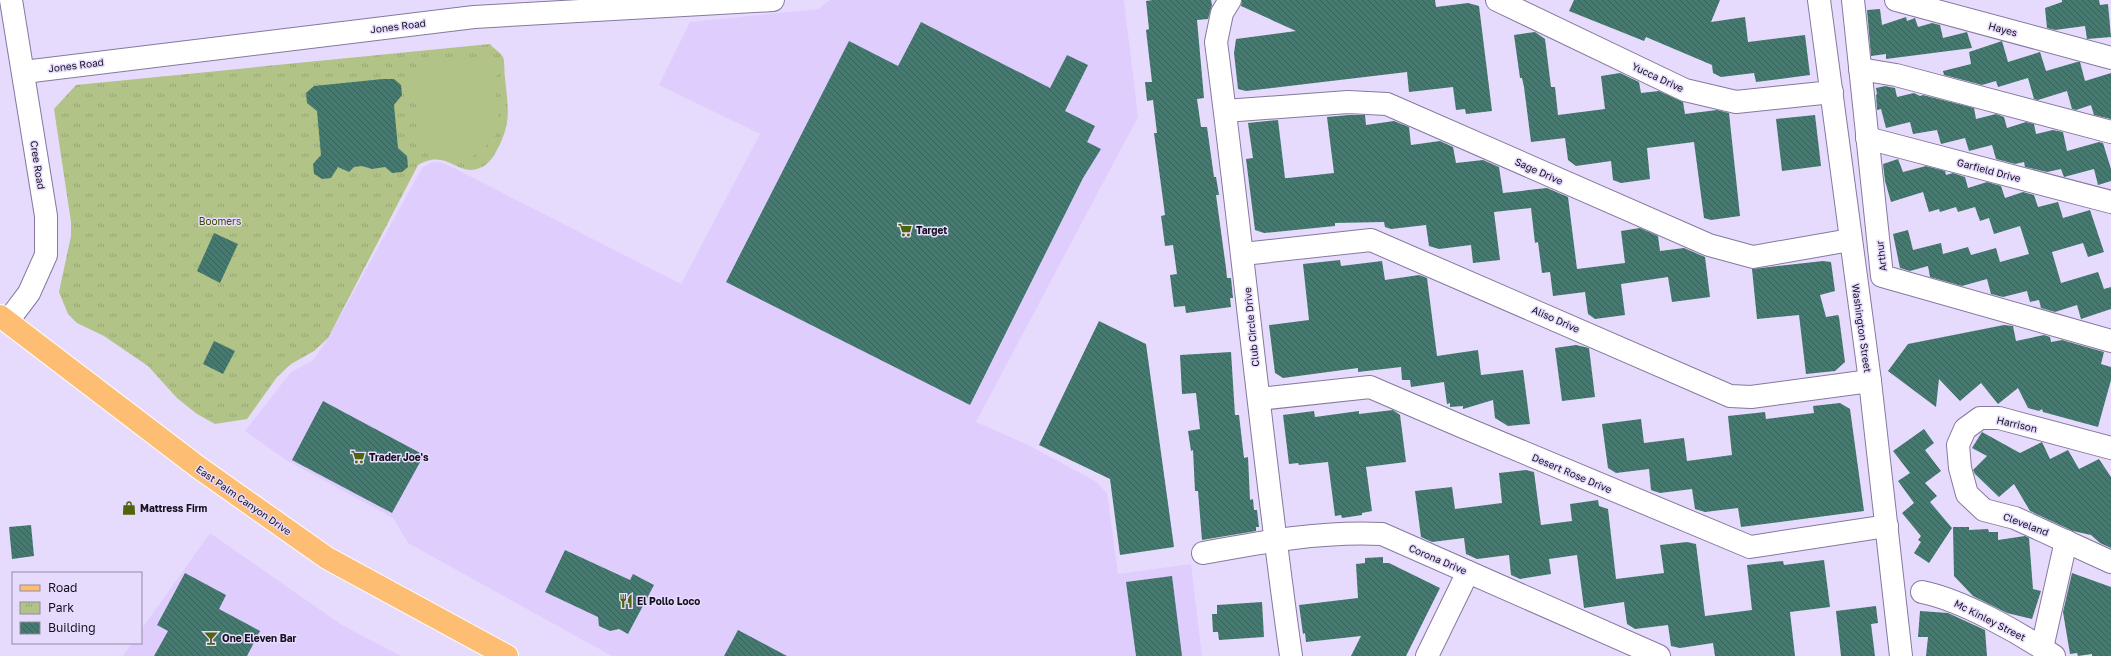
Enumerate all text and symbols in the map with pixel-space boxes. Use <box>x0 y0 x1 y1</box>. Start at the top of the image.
street label: Jones Road <box>370 17 426 35</box>
street label: Hayes <box>1987 19 2019 39</box>
street label: Jones Road <box>48 56 104 74</box>
street label: Yucca Drive <box>1630 60 1686 94</box>
street label: Cree Road <box>28 140 48 190</box>
street label: Sage Drive <box>1513 155 1565 187</box>
street label: Garfield Drive <box>1956 156 2022 184</box>
park label: Boomers <box>199 215 241 227</box>
supermarket icon: Target <box>897 222 913 238</box>
place label: Target <box>916 224 947 236</box>
street label: Arthur <box>1873 240 1889 272</box>
street label: Washington Street <box>1850 283 1874 373</box>
street label: Club Circle Drive <box>1241 287 1261 367</box>
street label: Aliso Drive <box>1530 303 1582 335</box>
street label: Harrison <box>1996 414 2038 434</box>
supermarket icon: Trader Joe's <box>350 449 366 465</box>
place label: Trader Joe's <box>369 451 429 463</box>
street label: Desert Rose Drive <box>1530 451 1614 495</box>
street label: East Palm Canyon Drive <box>194 463 294 538</box>
shop icon: Mattress Firm <box>121 500 137 516</box>
place label: Mattress Firm <box>140 502 208 514</box>
street label: Cleveland <box>2002 510 2050 538</box>
street label: Corona Drive <box>1407 541 1469 577</box>
legend <box>12 572 142 644</box>
text: Road <box>48 580 77 595</box>
restaurant icon: El Pollo Loco <box>618 593 634 609</box>
place label: El Pollo Loco <box>637 595 700 607</box>
street label: Mc Kinley Street <box>1952 597 2028 643</box>
text: Park <box>48 600 74 615</box>
text: Building <box>48 620 96 635</box>
bar icon: One Eleven Bar <box>203 630 219 646</box>
place label: One Eleven Bar <box>222 632 296 644</box>

